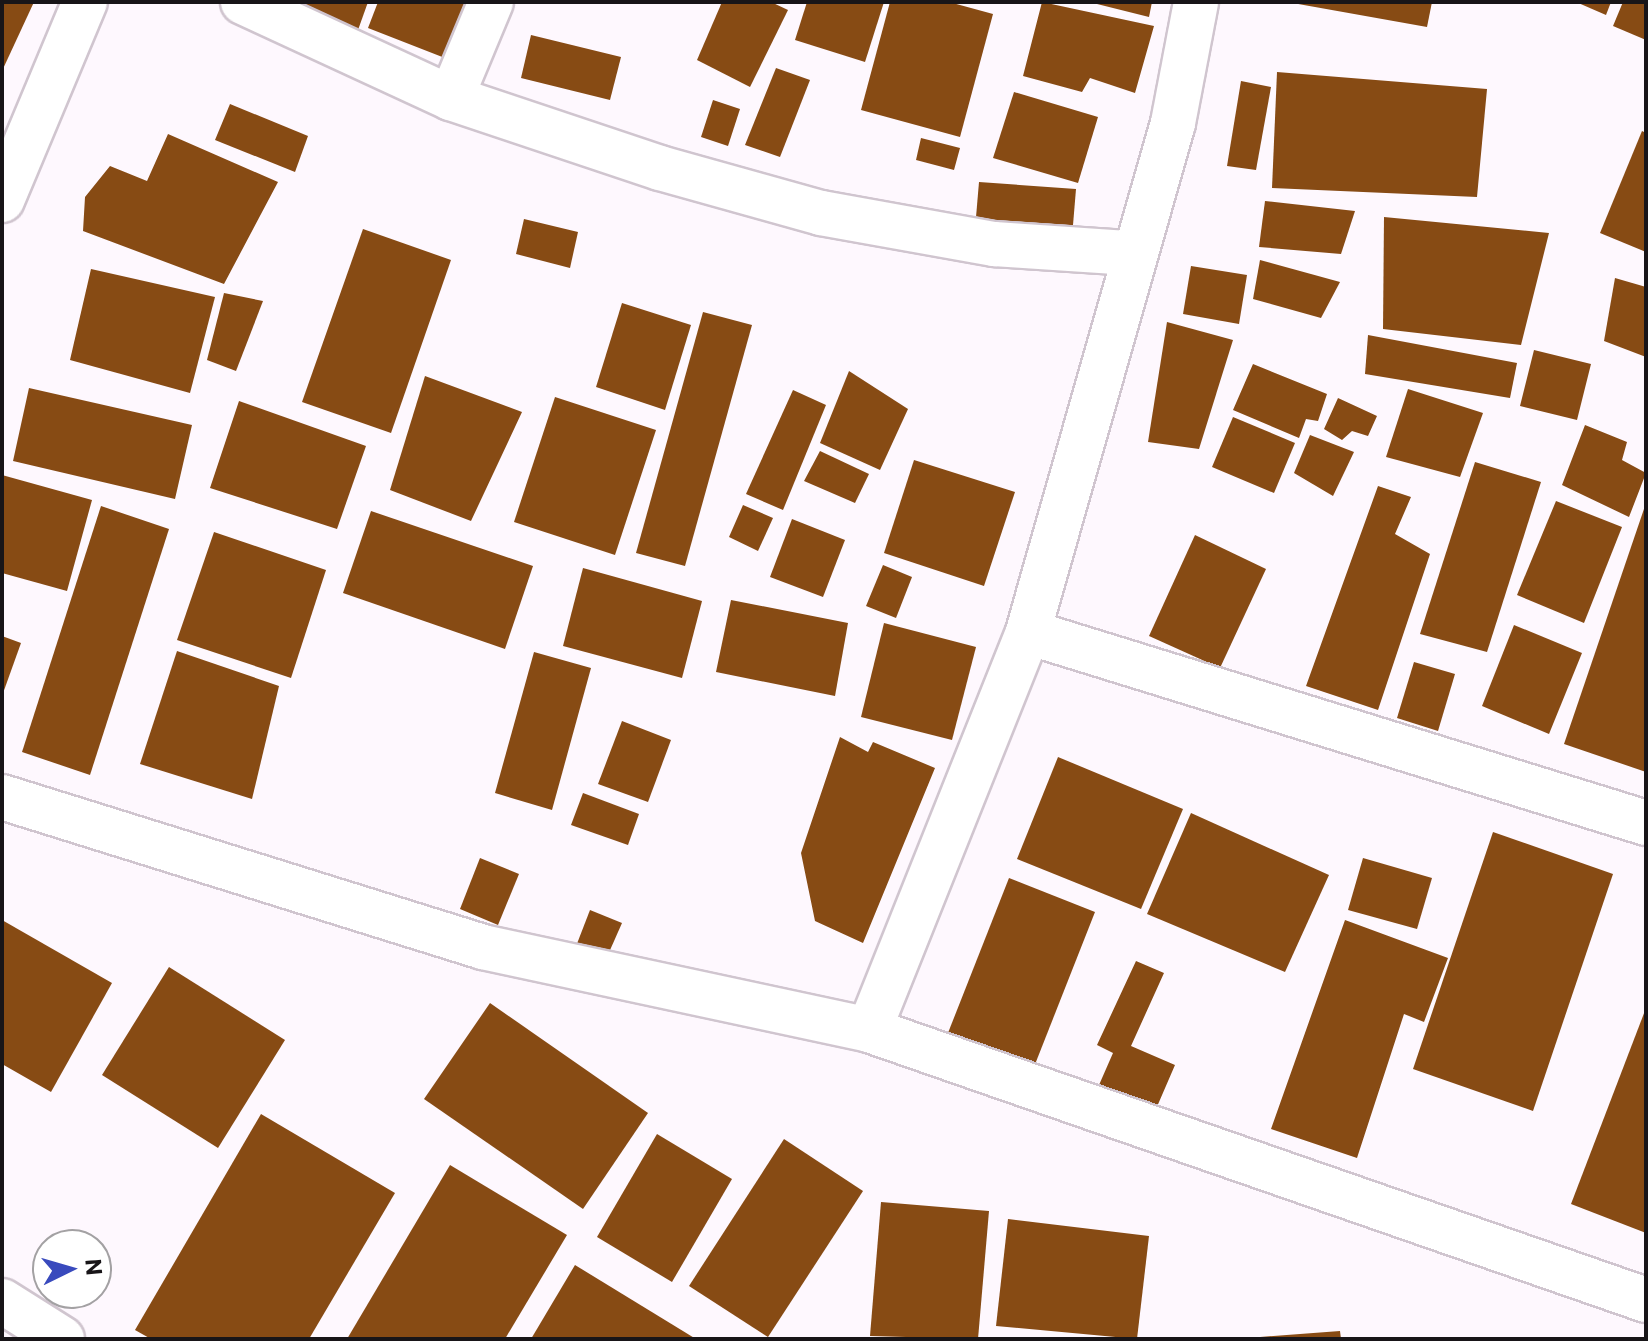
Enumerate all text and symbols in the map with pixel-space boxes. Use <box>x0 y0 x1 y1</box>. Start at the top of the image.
north arrow <box>32 1229 112 1309</box>
text: N <box>80 1258 109 1276</box>

